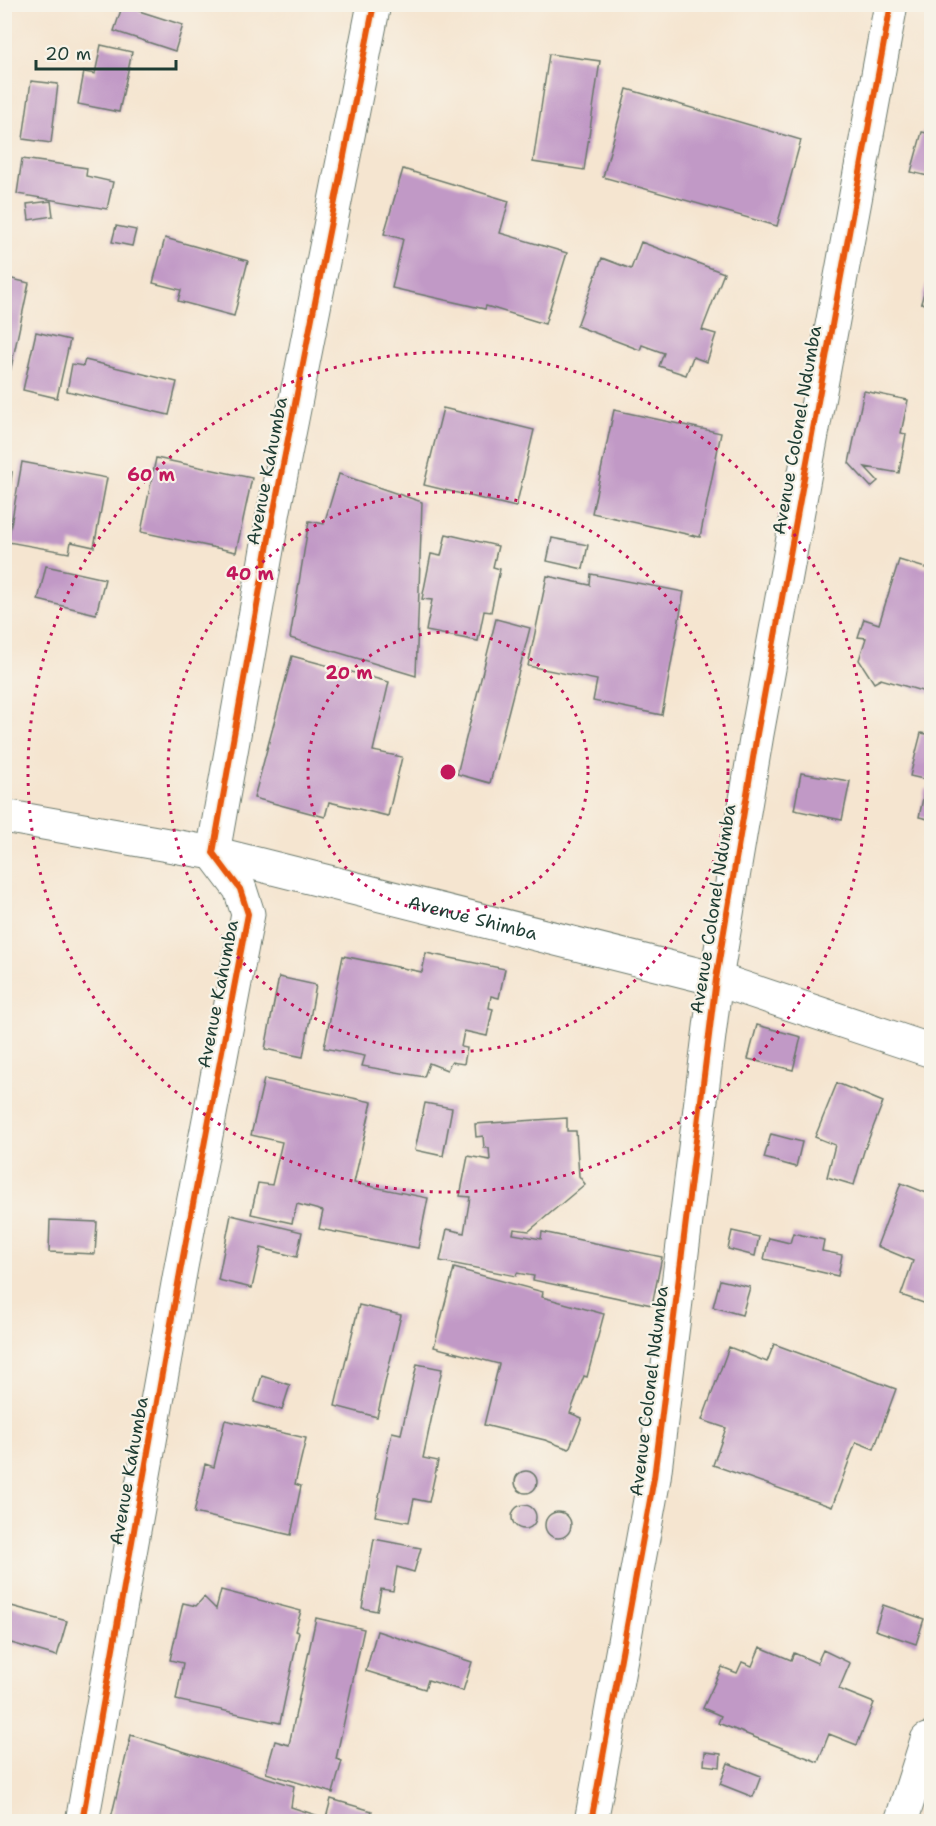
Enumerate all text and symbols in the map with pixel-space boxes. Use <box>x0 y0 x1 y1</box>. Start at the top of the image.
scale bar <box>36 33 176 71</box>
text: 20 m <box>45 42 91 66</box>
street label: Avenue Colonel Ndumba <box>767 324 827 536</box>
street label: Avenue Kahumba <box>241 395 293 547</box>
text: 60 m <box>127 463 175 487</box>
text: 40 m <box>226 562 274 586</box>
text: 20 m <box>325 661 373 685</box>
centre of rings <box>438 762 458 782</box>
street label: Avenue Colonel Ndumba <box>685 802 741 1016</box>
street label: Avenue Shimba <box>405 890 540 946</box>
street label: Avenue Kahumba <box>192 918 244 1070</box>
street label: Avenue Colonel Ndumba <box>624 1284 674 1498</box>
street label: Avenue Kahumba <box>104 1395 154 1547</box>

